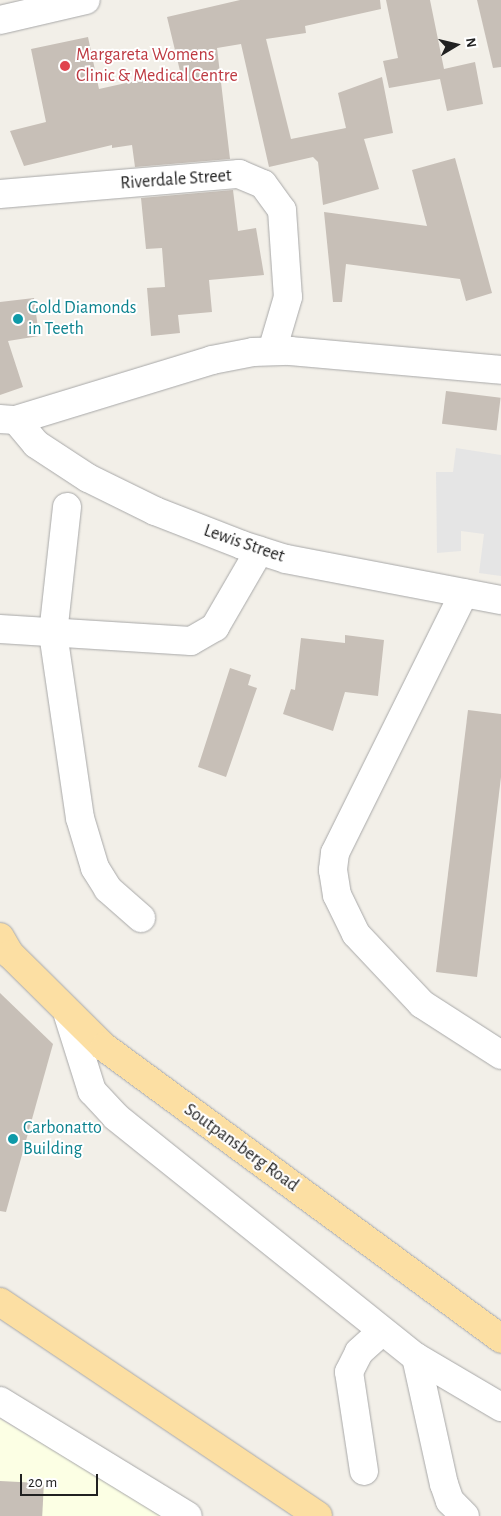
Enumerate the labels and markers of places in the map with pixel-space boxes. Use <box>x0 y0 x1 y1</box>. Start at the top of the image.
place label: Margareta Womens Clinic & Medical Centre <box>76 45 238 88</box>
marker: Margareta Womens Clinic & Medical Centre <box>58 59 72 73</box>
place label: Gold Diamonds in Teeth <box>28 298 136 340</box>
marker: Gold Diamonds in Teeth <box>12 313 24 325</box>
place label: Carbonatto Building <box>23 1118 102 1160</box>
marker: Carbonatto Building <box>7 1133 19 1145</box>

